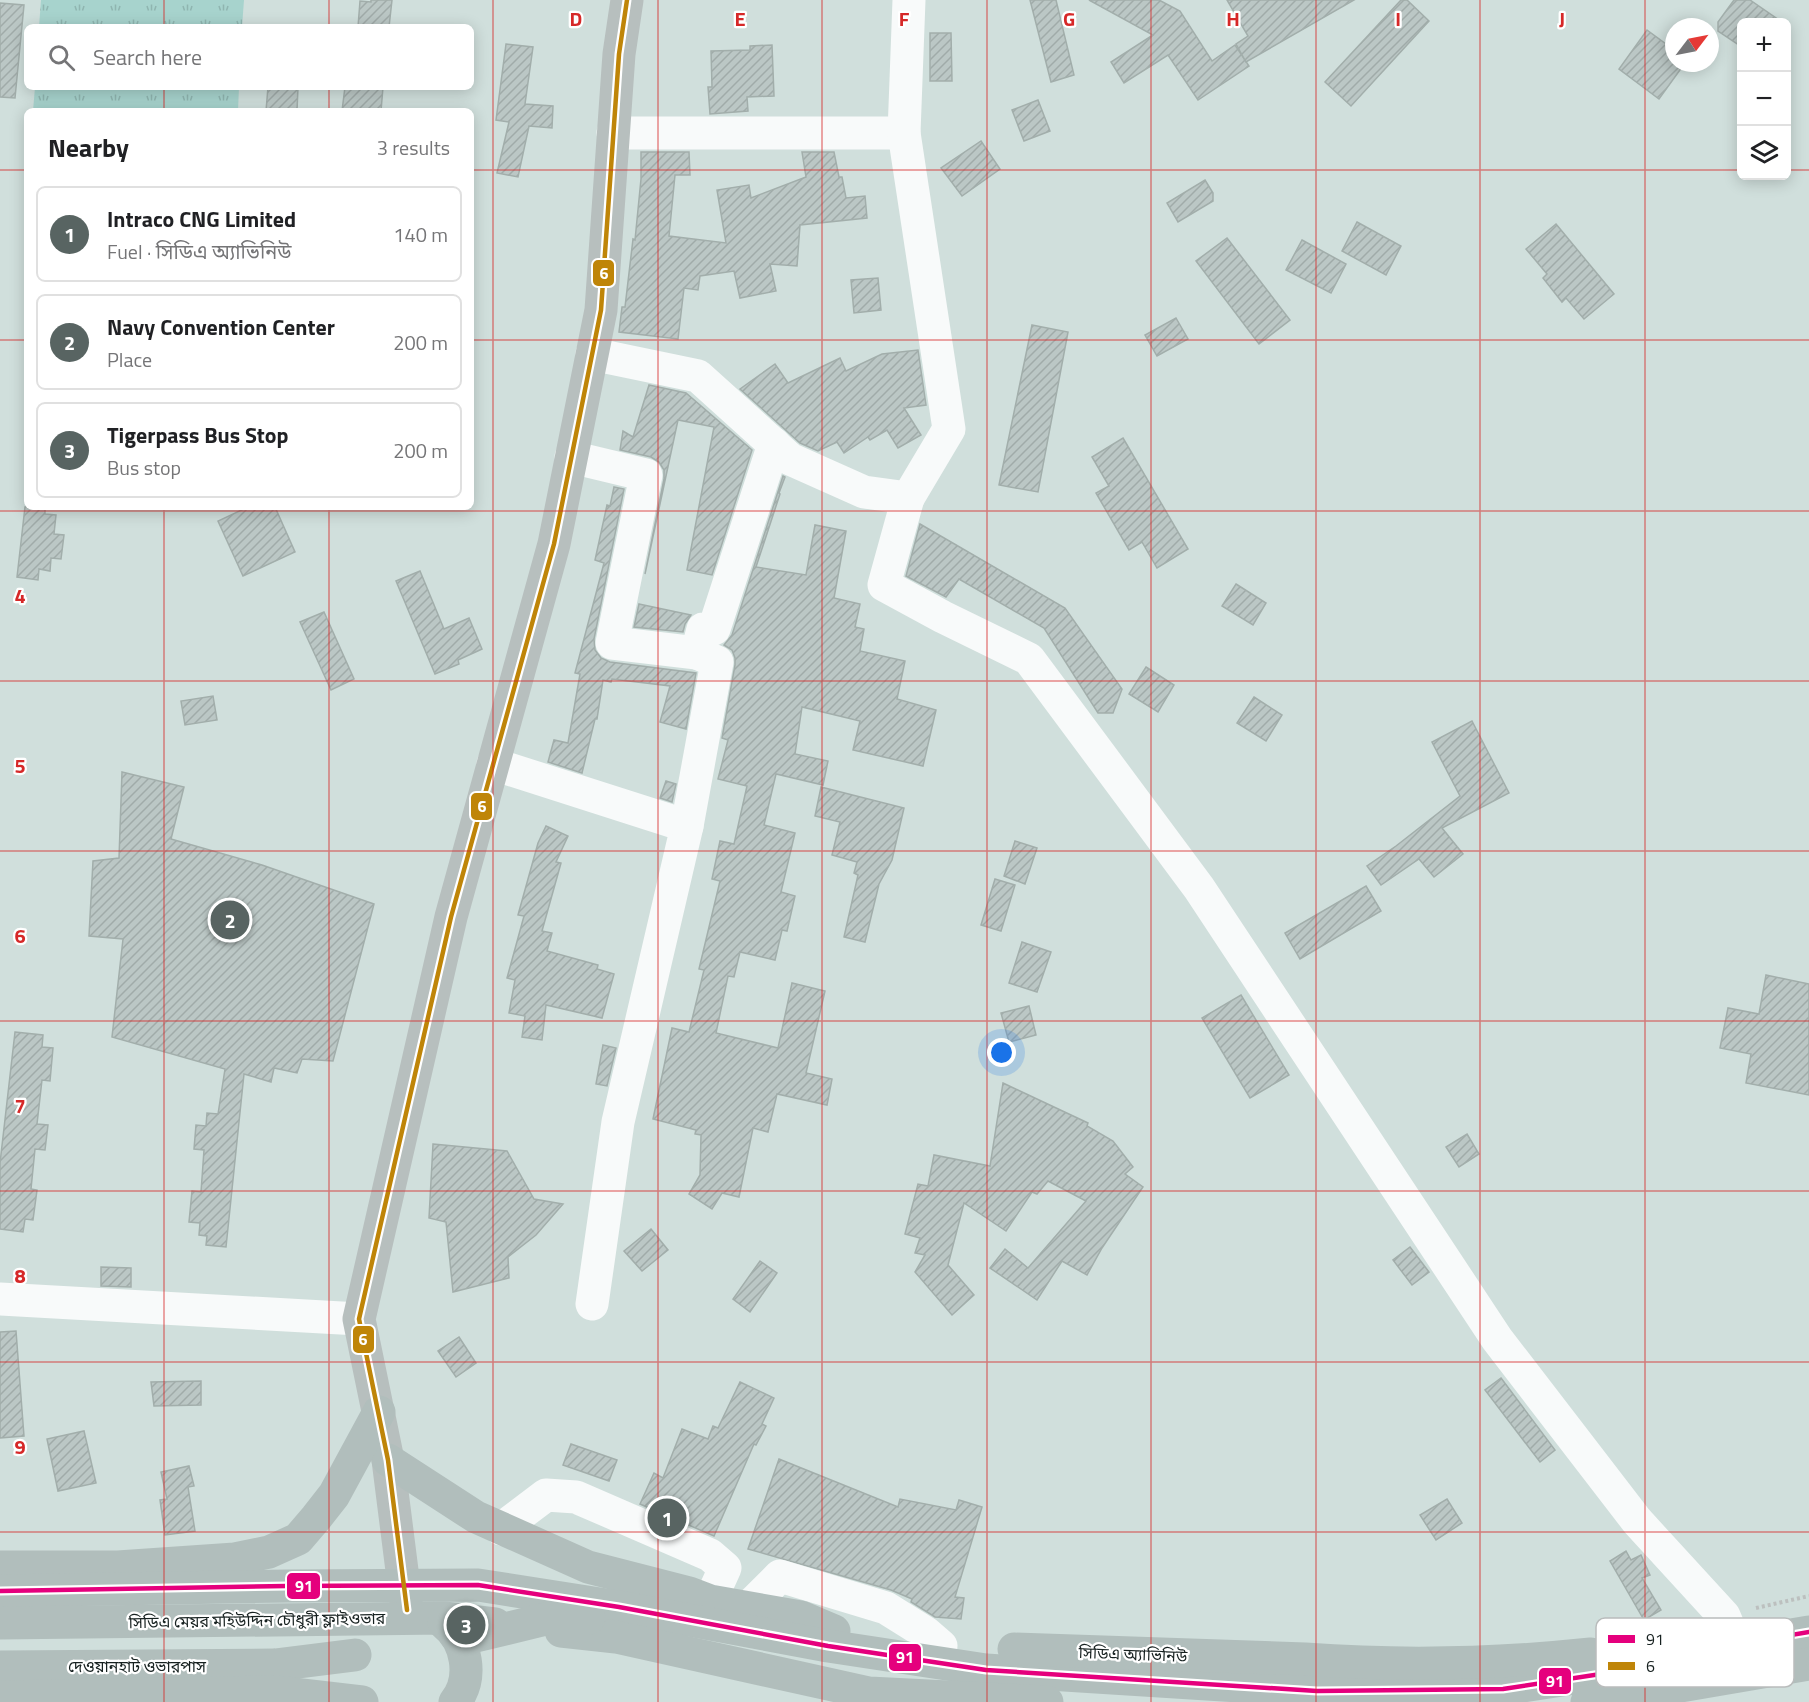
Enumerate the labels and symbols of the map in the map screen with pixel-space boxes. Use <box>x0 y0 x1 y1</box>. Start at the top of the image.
text: D <box>570 3 582 34</box>
text: E <box>734 3 746 34</box>
text: F <box>899 3 910 34</box>
text: G <box>1063 3 1075 34</box>
text: H <box>1226 3 1240 34</box>
text: I <box>1395 3 1401 34</box>
text: J <box>1559 3 1565 34</box>
north arrow <box>1665 18 1719 72</box>
line badge: 6 <box>592 259 615 287</box>
text: 6 <box>600 261 609 285</box>
text: 4 <box>14 580 26 611</box>
text: 5 <box>14 750 26 781</box>
line badge: 6 <box>470 792 493 821</box>
text: 6 <box>478 794 487 818</box>
pin: 2 <box>210 898 250 942</box>
text: 6 <box>14 920 26 951</box>
your location <box>987 1038 1016 1067</box>
text: 7 <box>14 1090 26 1121</box>
text: 8 <box>14 1260 26 1291</box>
line badge: 6 <box>352 1325 375 1354</box>
text: 6 <box>359 1327 368 1351</box>
text: 9 <box>14 1431 26 1462</box>
pin: 1 <box>648 1496 686 1540</box>
line badge: 91 <box>286 1572 321 1600</box>
text: 91 <box>295 1574 313 1598</box>
pin: 3 <box>446 1602 486 1648</box>
street label: সিডিএ মেয়র মহিউদ্দিন চৌধুরী ফ্লাইওভার <box>127 1606 386 1634</box>
legend <box>1596 1618 1794 1687</box>
text: 91 <box>1646 1627 1664 1651</box>
street label: সিডিএ অ্যাভিনিউ <box>1077 1640 1188 1668</box>
line badge: 91 <box>888 1643 922 1672</box>
text: 91 <box>896 1645 914 1669</box>
street label: দেওয়ানহাট ওভারপাস <box>68 1654 207 1678</box>
text: 6 <box>1646 1654 1655 1678</box>
line badge: 91 <box>1538 1667 1572 1695</box>
text: 91 <box>1546 1669 1564 1693</box>

